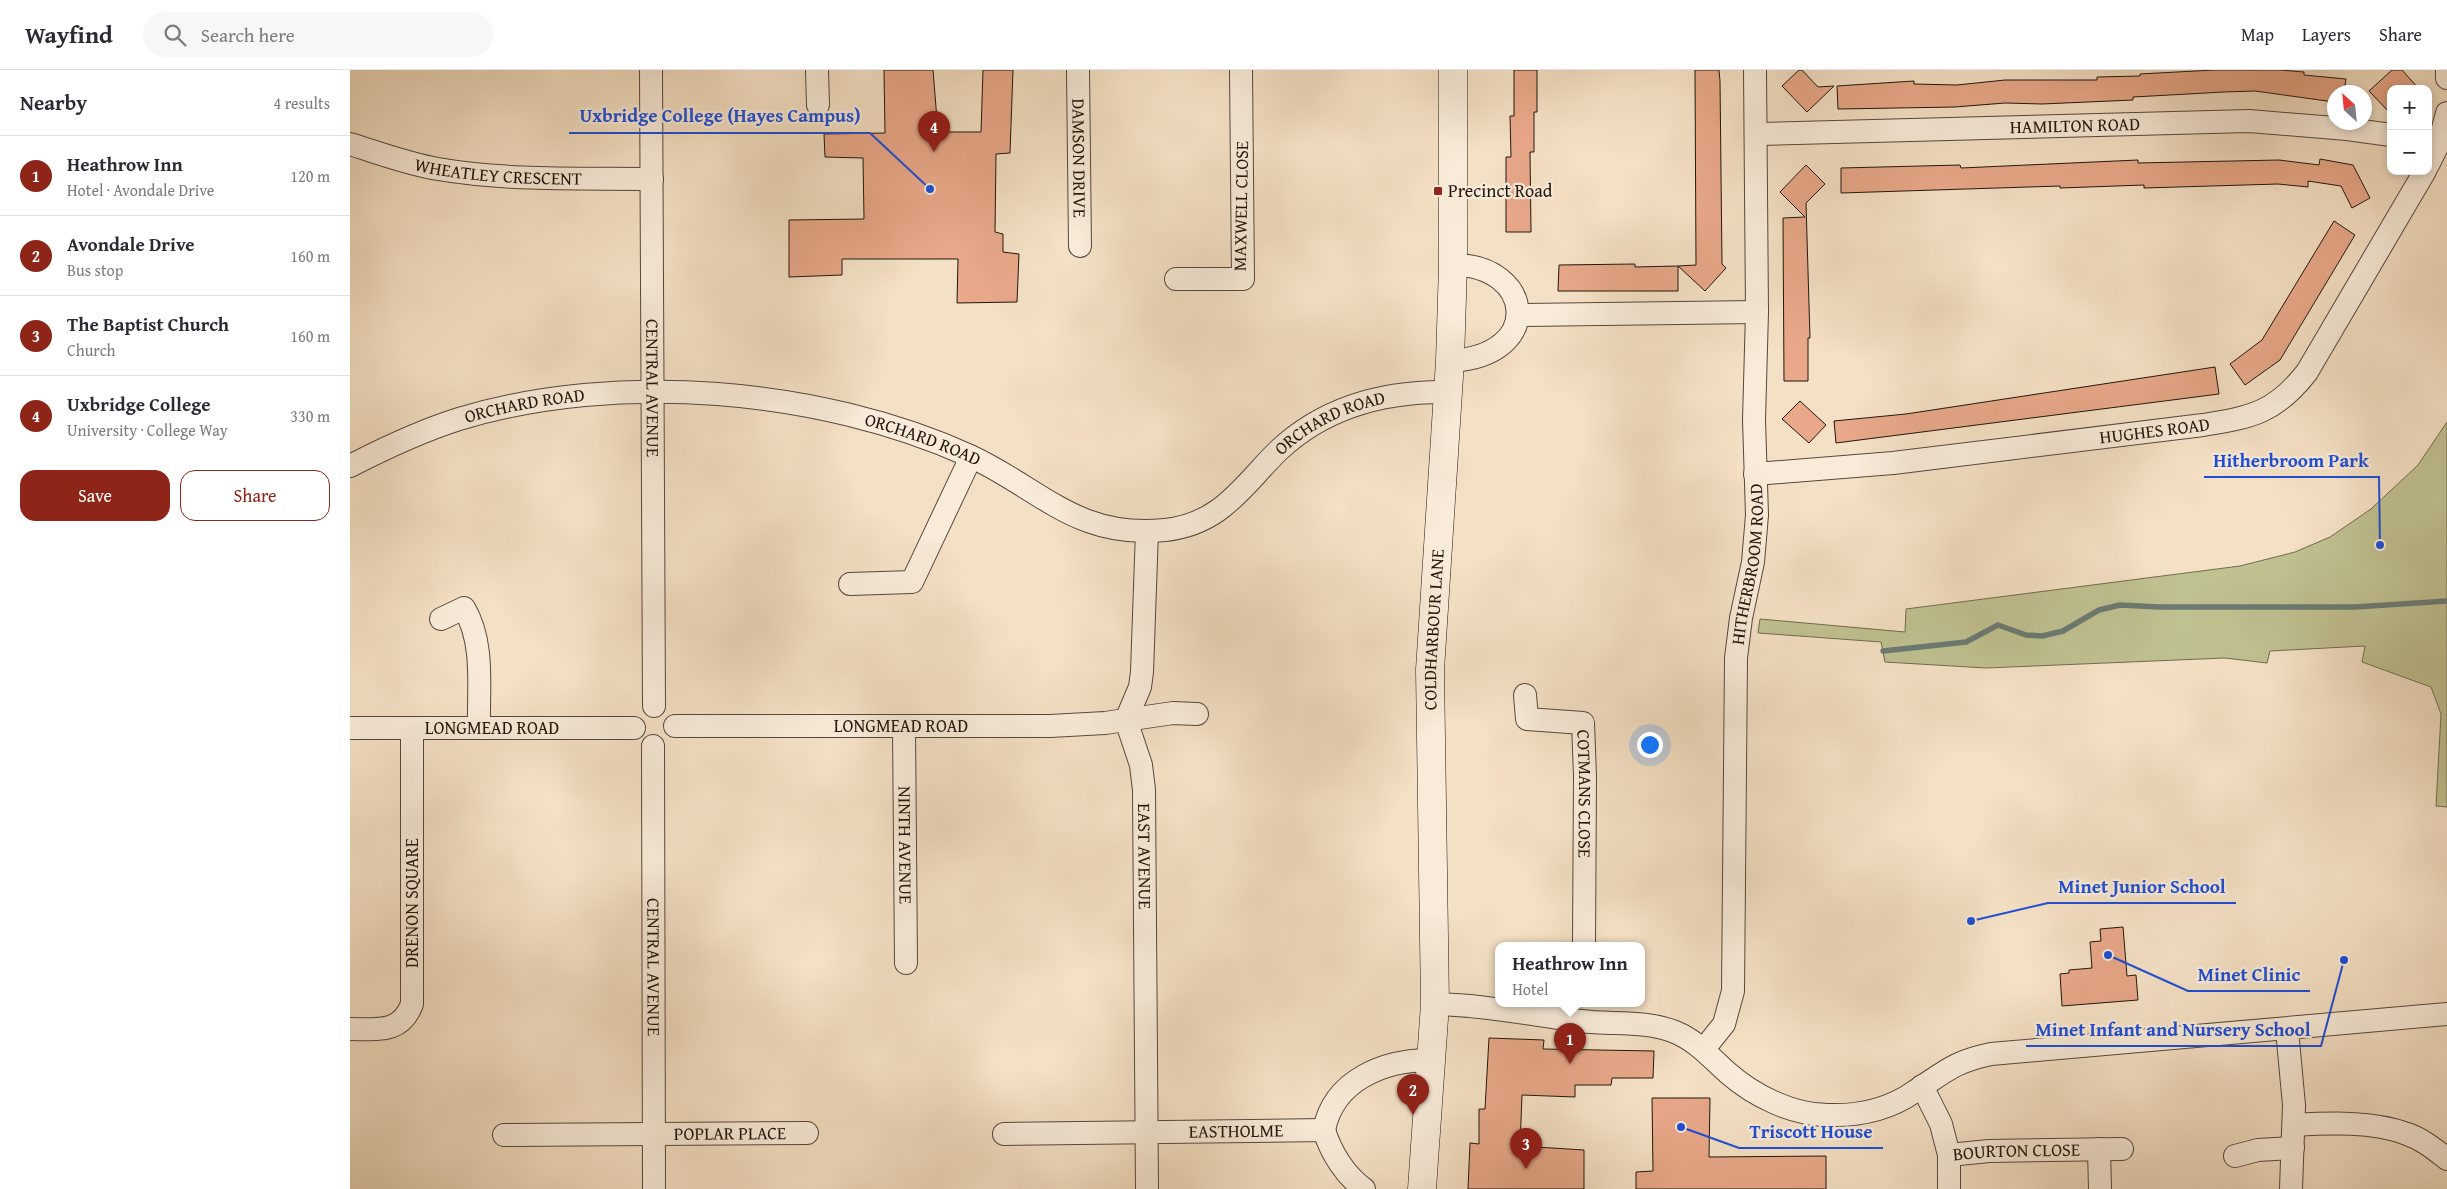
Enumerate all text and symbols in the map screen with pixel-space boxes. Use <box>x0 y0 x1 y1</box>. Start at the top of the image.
search box <box>143 12 493 57</box>
text: Wayfind <box>25 17 113 52</box>
icon: search <box>161 21 189 49</box>
text: Search here <box>201 21 295 49</box>
text: Map <box>2241 21 2274 48</box>
text: Layers <box>2302 21 2351 48</box>
text: Share <box>2379 21 2422 48</box>
north arrow <box>2327 85 2372 130</box>
map controls <box>2387 85 2432 175</box>
button: + <box>2387 85 2432 130</box>
text: Nearby <box>20 87 87 118</box>
text: 4 results <box>273 91 330 115</box>
street label: DAMSON DRIVE <box>1065 98 1094 218</box>
callout: Uxbridge College (Hayes Campus) <box>569 99 870 133</box>
text: Uxbridge College (Hayes Campus) <box>579 101 861 129</box>
street label: HAMILTON ROAD <box>2009 110 2140 140</box>
pin: 4 <box>918 111 950 152</box>
button: − <box>2387 130 2432 175</box>
street label: MAXWELL CLOSE <box>1226 141 1255 271</box>
text: Heathrow Inn <box>67 150 183 178</box>
street label: WHEATLEY CRESCENT <box>412 151 582 192</box>
text: 1 <box>32 164 40 188</box>
text: 120 m <box>290 164 330 188</box>
place label: Precinct Road <box>1448 177 1553 204</box>
text: Hotel · Avondale Drive <box>67 178 214 202</box>
marker: Precinct Road <box>1432 185 1444 197</box>
text: Avondale Drive <box>67 230 195 258</box>
text: 2 <box>32 244 40 268</box>
text: 160 m <box>290 244 330 268</box>
text: Bus stop <box>67 258 123 282</box>
text: The Baptist Church <box>67 310 229 338</box>
street label: CENTRAL AVENUE <box>639 319 667 457</box>
text: 3 <box>32 324 40 348</box>
text: 160 m <box>290 324 330 348</box>
text: Church <box>67 338 116 362</box>
street label: ORCHARD ROAD <box>461 381 586 430</box>
street label: ORCHARD ROAD <box>1268 384 1387 461</box>
text: Uxbridge College <box>67 390 211 418</box>
text: 4 <box>32 404 40 428</box>
text: 330 m <box>290 404 330 428</box>
street label: ORCHARD ROAD <box>862 405 986 472</box>
street label: HUGHES ROAD <box>2098 410 2212 451</box>
text: University · College Way <box>67 418 228 442</box>
callout: Hitherbroom Park <box>2204 443 2379 477</box>
text: Hitherbroom Park <box>2213 446 2369 474</box>
button: Save <box>20 470 170 521</box>
button: Share <box>180 470 330 521</box>
street label: HITHERBROOM ROAD <box>1724 483 1770 646</box>
street label: COLDHARBOUR LANE <box>1416 548 1451 711</box>
street label: LONGMEAD ROAD <box>834 712 968 739</box>
street label: LONGMEAD ROAD <box>425 714 559 741</box>
street label: COTMANS CLOSE <box>1570 729 1599 858</box>
your location <box>1637 732 1663 758</box>
street label: NINTH AVENUE <box>892 786 920 904</box>
street label: EAST AVENUE <box>1131 803 1159 909</box>
street label: DRENON SQUARE <box>398 838 425 968</box>
callout: Minet Junior School <box>2048 869 2236 903</box>
text: Minet Junior School <box>2058 872 2226 900</box>
street label: CENTRAL AVENUE <box>640 898 668 1036</box>
popup <box>1495 942 1645 1007</box>
text: Heathrow Inn <box>1512 949 1628 977</box>
callout: Minet Clinic <box>2188 957 2310 991</box>
text: Minet Clinic <box>2198 960 2301 988</box>
text: Hotel <box>1512 977 1549 1001</box>
callout: Minet Infant and Nursery School <box>2026 1012 2321 1046</box>
text: Minet Infant and Nursery School <box>2035 1015 2311 1043</box>
pin: 1 <box>1554 1023 1586 1064</box>
pin: 2 <box>1397 1074 1429 1115</box>
callout: Triscott House <box>1739 1114 1883 1148</box>
street label: EASTHOLME <box>1189 1117 1283 1145</box>
text: Triscott House <box>1749 1117 1873 1145</box>
street label: POPLAR PLACE <box>674 1119 786 1147</box>
pin: 3 <box>1510 1128 1542 1169</box>
street label: BOURTON CLOSE <box>1951 1136 2080 1168</box>

